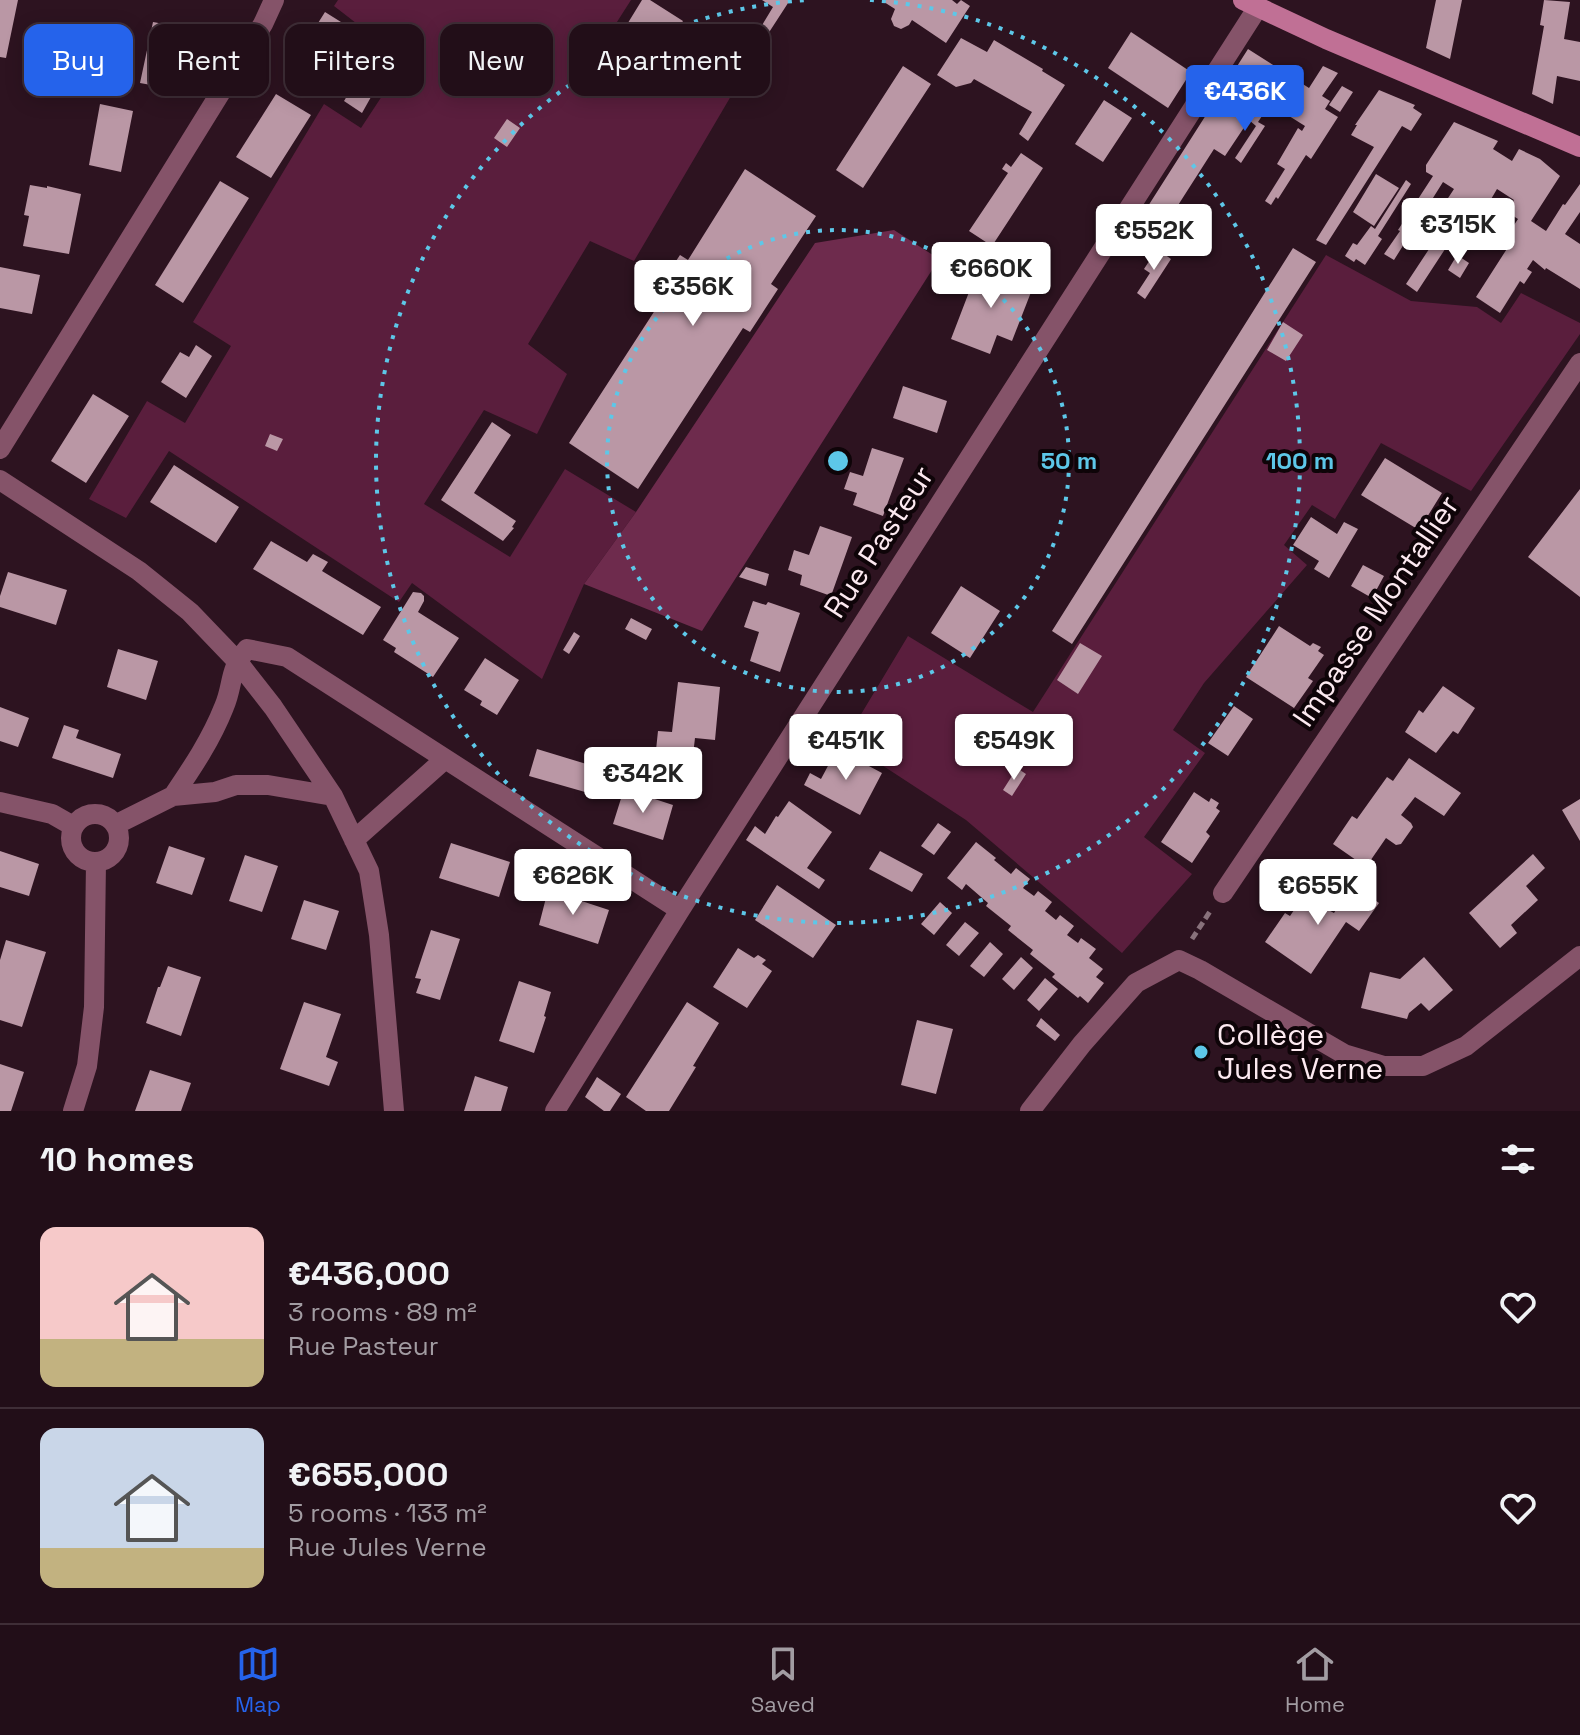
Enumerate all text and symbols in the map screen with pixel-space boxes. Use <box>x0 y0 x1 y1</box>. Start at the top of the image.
chip: Buy <box>24 24 133 96</box>
chip: Rent <box>149 24 269 96</box>
chip: Filters <box>285 24 424 96</box>
chip: New <box>440 24 553 96</box>
chip: Apartment <box>569 24 770 96</box>
pin: €436K <box>1189 65 1301 133</box>
text: €436K <box>1204 74 1286 108</box>
pin: €315K <box>1402 198 1514 266</box>
pin: €552K <box>1098 204 1210 272</box>
text: €315K <box>1420 207 1496 241</box>
text: €552K <box>1114 213 1194 247</box>
pin: €660K <box>935 242 1047 310</box>
text: €660K <box>950 251 1032 285</box>
pin: €356K <box>637 260 749 328</box>
text: €356K <box>652 269 734 303</box>
text: 50 m <box>1041 445 1097 476</box>
text: 100 m <box>1266 445 1334 476</box>
centre of rings <box>824 447 852 475</box>
street label: Rue Pasteur <box>815 458 942 625</box>
street label: Impasse Montallier <box>1284 487 1468 734</box>
pin: €451K <box>790 714 902 782</box>
pin: €549K <box>958 714 1070 782</box>
text: €451K <box>807 723 885 757</box>
text: €549K <box>973 723 1055 757</box>
pin: €342K <box>587 747 699 815</box>
text: €342K <box>602 756 684 790</box>
pin: €626K <box>517 849 629 917</box>
text: €626K <box>532 858 614 892</box>
pin: €655K <box>1262 859 1374 927</box>
text: €655K <box>1277 868 1359 902</box>
place label: Collège Jules Verne <box>1217 1015 1383 1088</box>
marker: Collège Jules Verne <box>1192 1043 1210 1061</box>
icon: filters <box>1496 1137 1540 1181</box>
text: 10 homes <box>40 1138 194 1181</box>
text: €436,000 <box>288 1252 450 1295</box>
icon: home <box>104 1259 200 1355</box>
icon: heart <box>1496 1285 1540 1329</box>
text: 3 rooms · 89 m² <box>288 1295 477 1329</box>
text: Rue Pasteur <box>288 1329 439 1363</box>
text: €655,000 <box>288 1453 449 1496</box>
icon: home <box>104 1460 200 1556</box>
icon: heart <box>1496 1486 1540 1530</box>
text: 5 rooms · 133 m² <box>288 1496 487 1530</box>
text: Rue Jules Verne <box>288 1530 487 1564</box>
tab: Map <box>235 1642 281 1718</box>
tab: Saved <box>751 1642 815 1718</box>
tab: Home <box>1285 1642 1345 1718</box>

